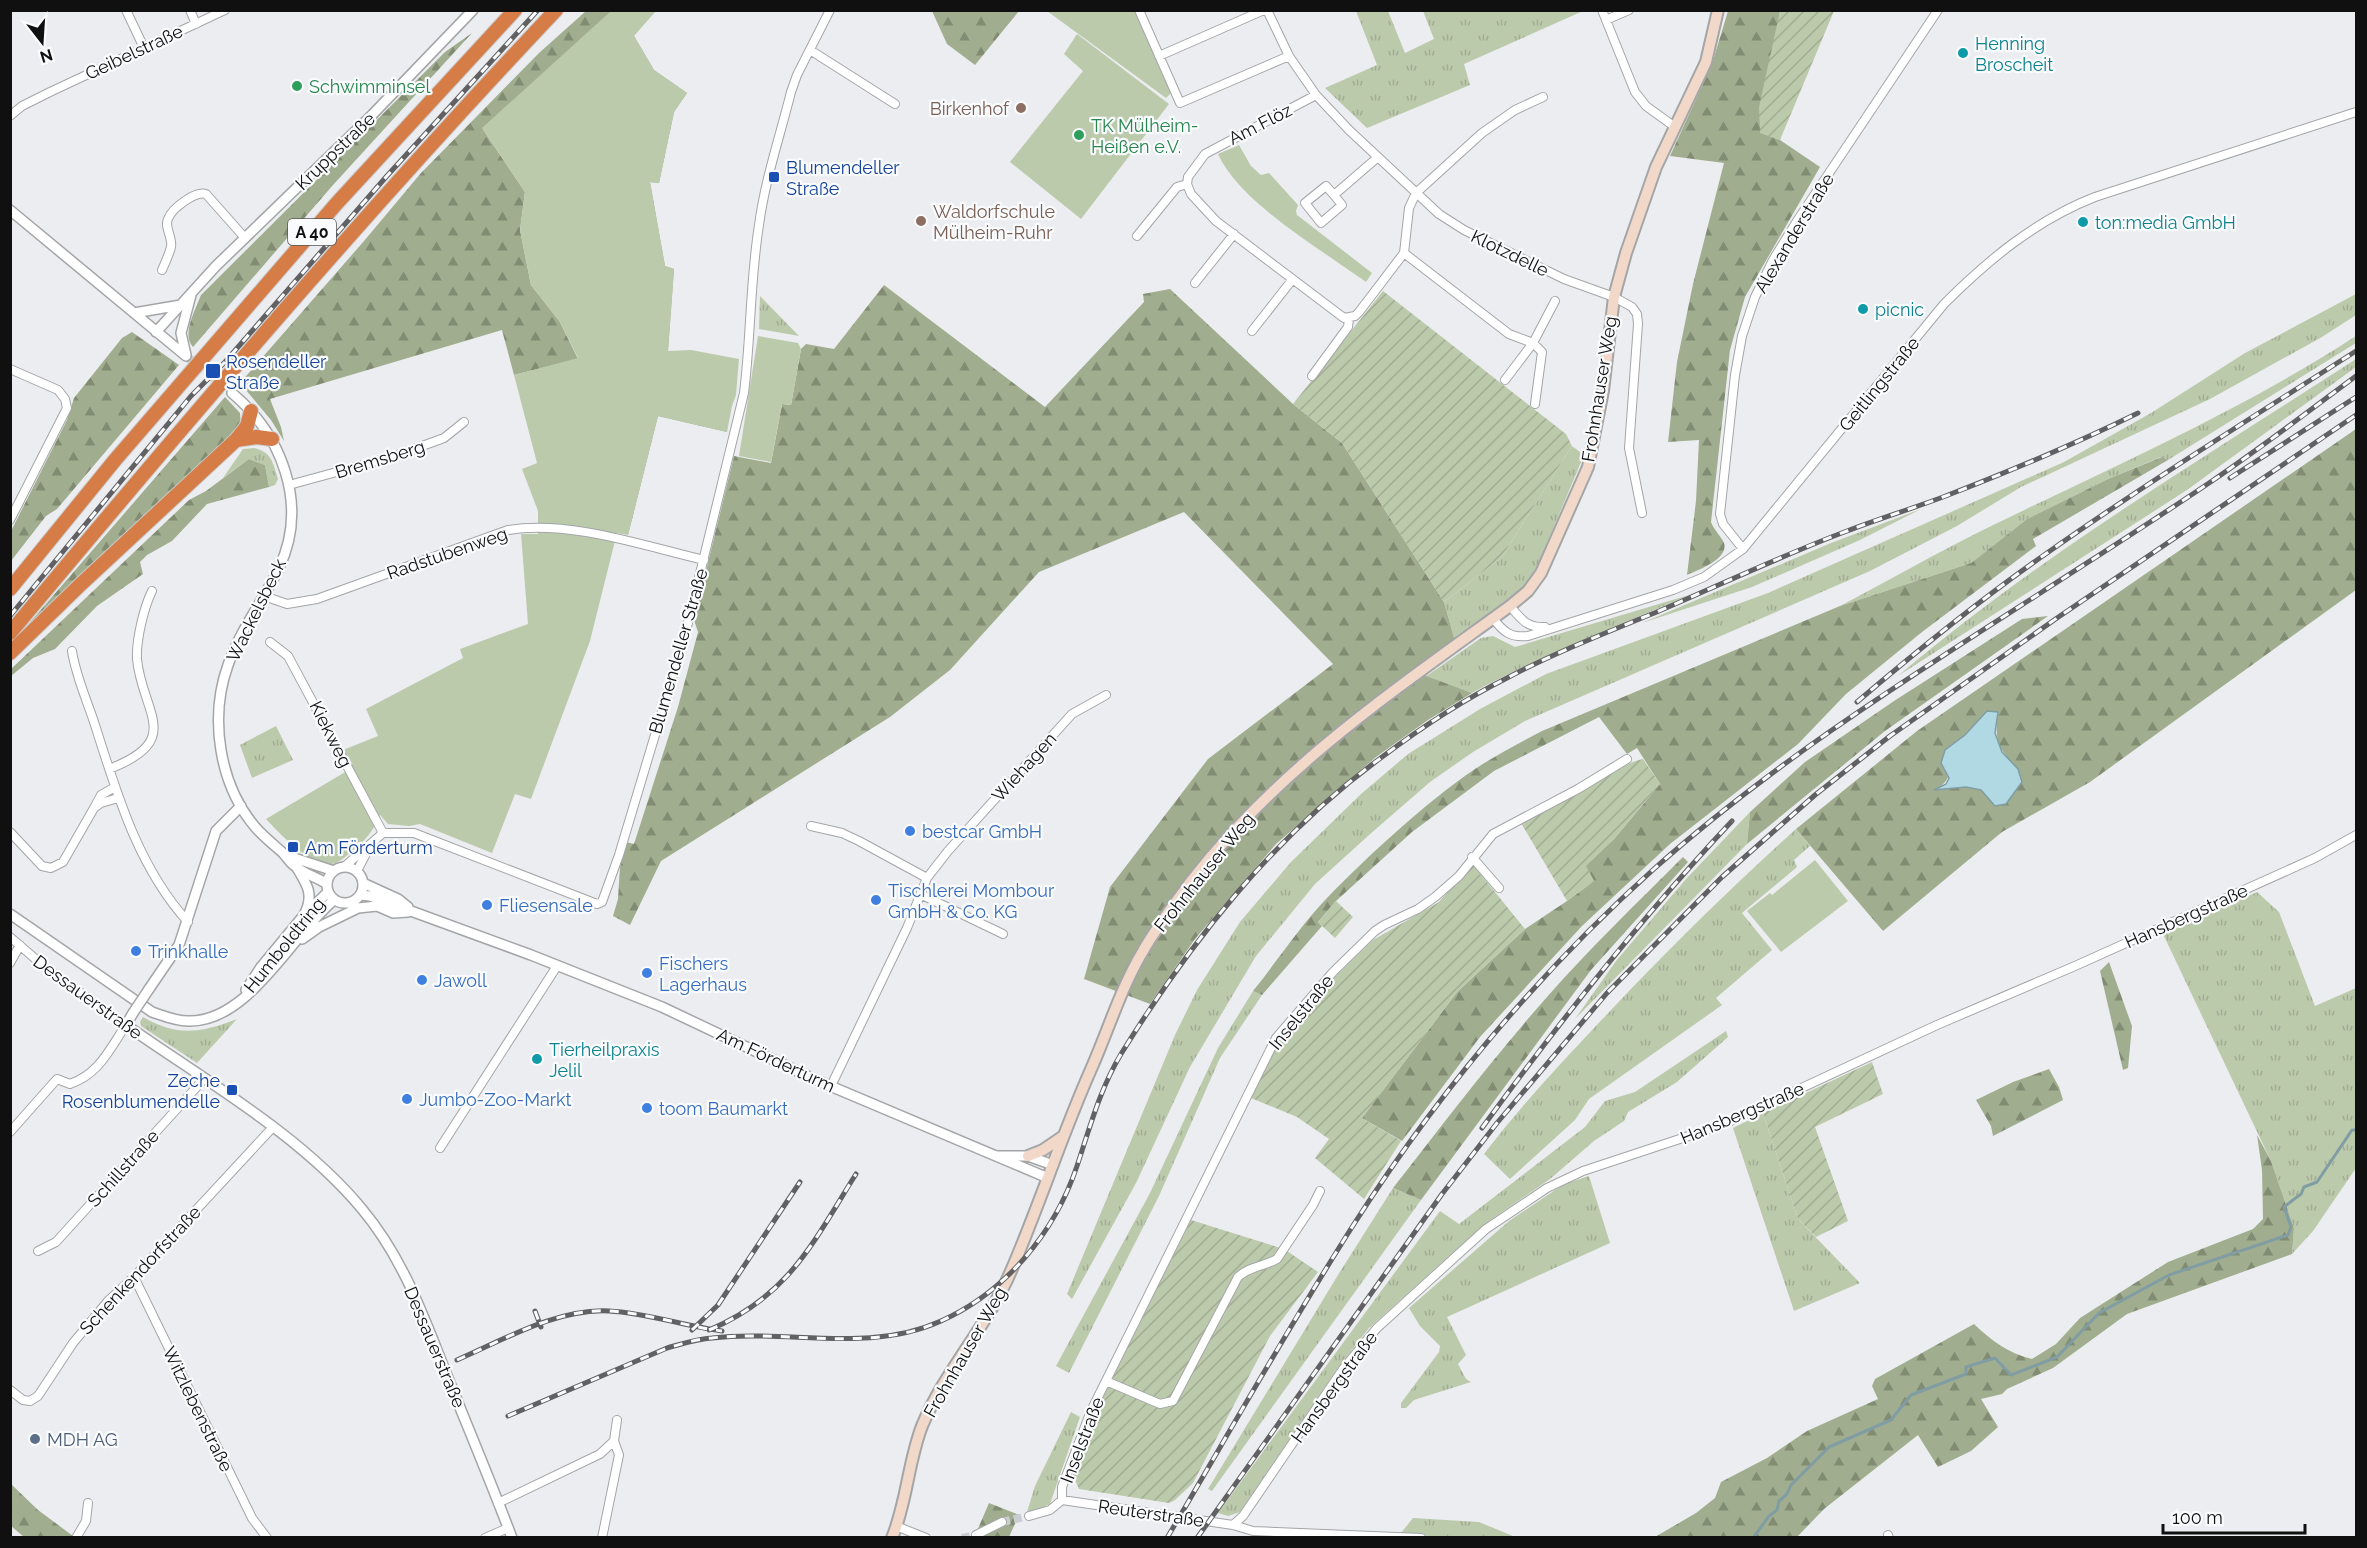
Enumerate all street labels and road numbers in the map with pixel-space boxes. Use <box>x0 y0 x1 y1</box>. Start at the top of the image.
street label: Geibelstraße <box>82 20 187 84</box>
street label: Am Flöz <box>1225 99 1295 149</box>
street label: Kruppstraße <box>291 108 379 194</box>
street label: Alexanderstraße <box>1750 169 1838 297</box>
road number: A 40 <box>288 219 336 245</box>
street label: Klotzdelle <box>1468 225 1553 281</box>
street label: Frohnhauser Weg <box>1577 315 1621 463</box>
street label: Geitlingstraße <box>1835 332 1924 435</box>
street label: Bremsberg <box>333 435 427 483</box>
street label: Radstubenweg <box>384 523 510 583</box>
street label: Wackelsbeck <box>222 555 290 665</box>
street label: Blumendeller Straße <box>644 565 712 736</box>
street label: Kiekweg <box>305 697 357 771</box>
street label: Wiehagen <box>987 728 1061 806</box>
street label: Frohnhauser Weg <box>1150 808 1258 936</box>
street label: Hansbergstraße <box>2121 879 2251 953</box>
street label: Humboldtring <box>239 893 329 997</box>
street label: Dessauerstraße <box>29 950 147 1044</box>
street label: Inselstraße <box>1264 970 1338 1054</box>
street label: Am Förderturm <box>714 1023 838 1097</box>
street label: Hansbergstraße <box>1677 1077 1807 1149</box>
street label: Schillstraße <box>83 1125 163 1211</box>
street label: Schenkendorfstraße <box>75 1201 205 1339</box>
street label: Dessauerstraße <box>400 1283 470 1411</box>
street label: Frohnhauser Weg <box>919 1283 1011 1421</box>
street label: Hansbergstraße <box>1287 1327 1382 1447</box>
street label: Witzlebenstraße <box>159 1343 238 1475</box>
street label: Inselstraße <box>1056 1394 1108 1486</box>
street label: Reuterstraße <box>1097 1495 1206 1531</box>

